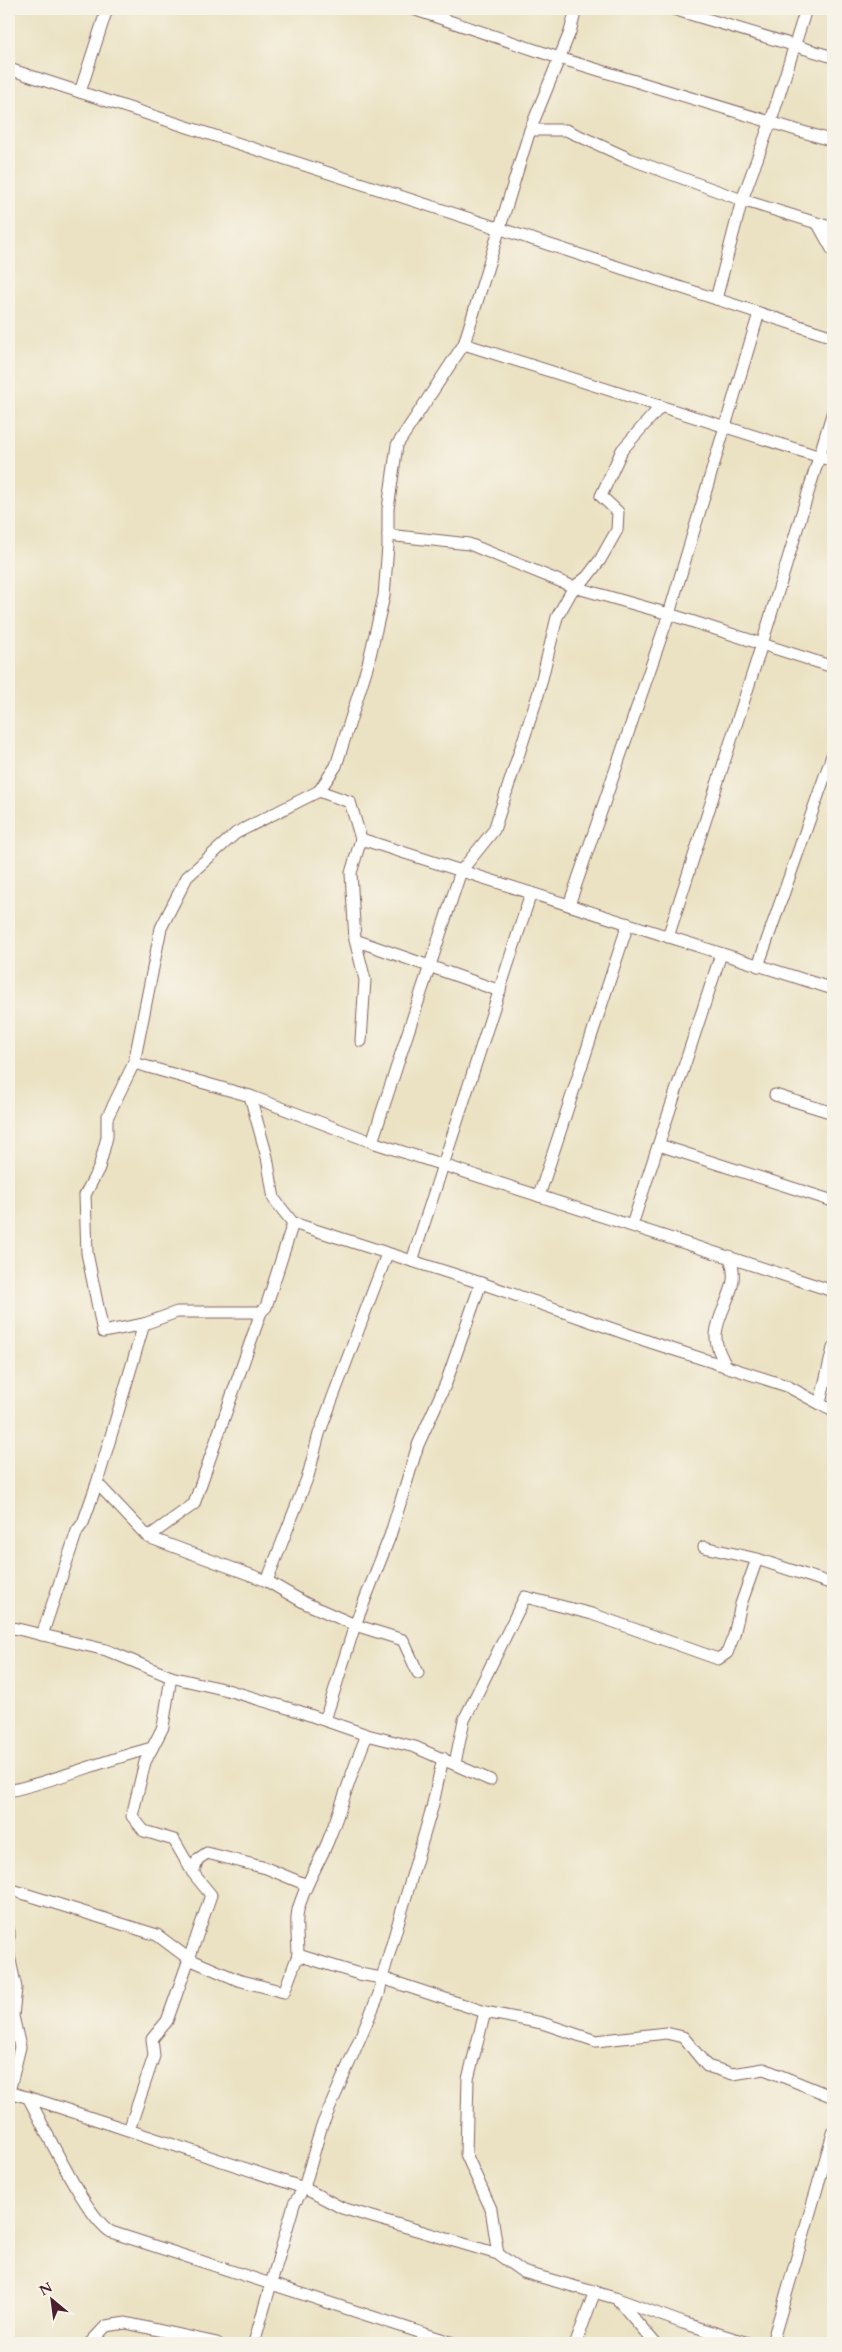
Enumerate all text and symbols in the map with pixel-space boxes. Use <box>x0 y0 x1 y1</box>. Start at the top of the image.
north arrow <box>28 2274 78 2324</box>
text: N <box>36 2278 56 2300</box>

